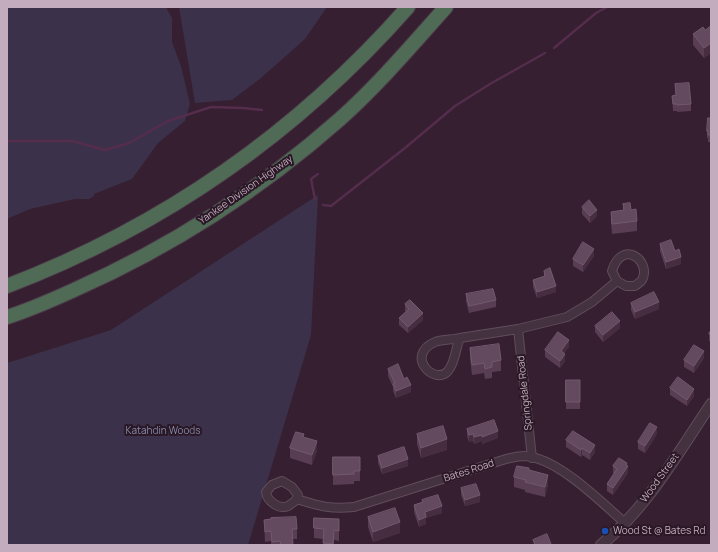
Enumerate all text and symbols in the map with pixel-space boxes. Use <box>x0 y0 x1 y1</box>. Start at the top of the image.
street label: Yankee Division Highway <box>197 153 295 227</box>
street label: Springdale Road <box>515 355 535 431</box>
park label: Katahdin Woods <box>126 425 200 437</box>
street label: Wood Street <box>638 451 682 505</box>
street label: Bates Road <box>442 457 496 485</box>
place label: Wood St @ Bates Rd <box>613 525 706 537</box>
marker: Wood St @ Bates Rd <box>600 526 610 536</box>

